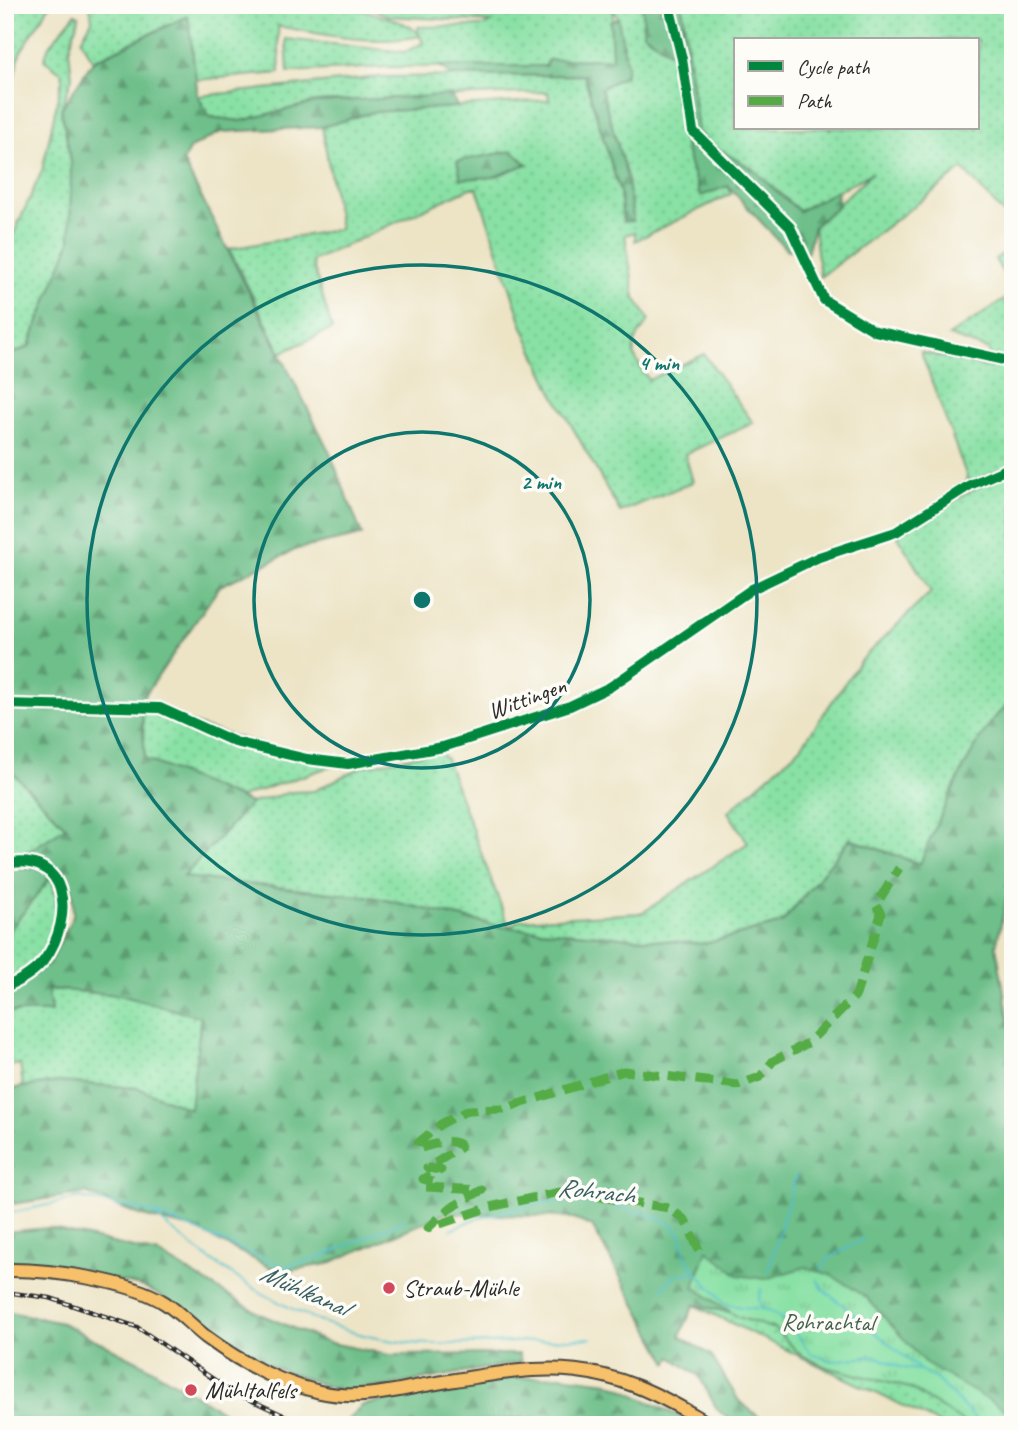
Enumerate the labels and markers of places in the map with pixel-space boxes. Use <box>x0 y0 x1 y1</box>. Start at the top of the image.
centre of rings <box>410 588 434 612</box>
place label: Straub-Mühle <box>403 1273 521 1303</box>
marker: Straub-Mühle <box>381 1280 397 1296</box>
place label: Mühltalfels <box>205 1375 299 1405</box>
marker: Mühltalfels <box>183 1382 199 1398</box>

